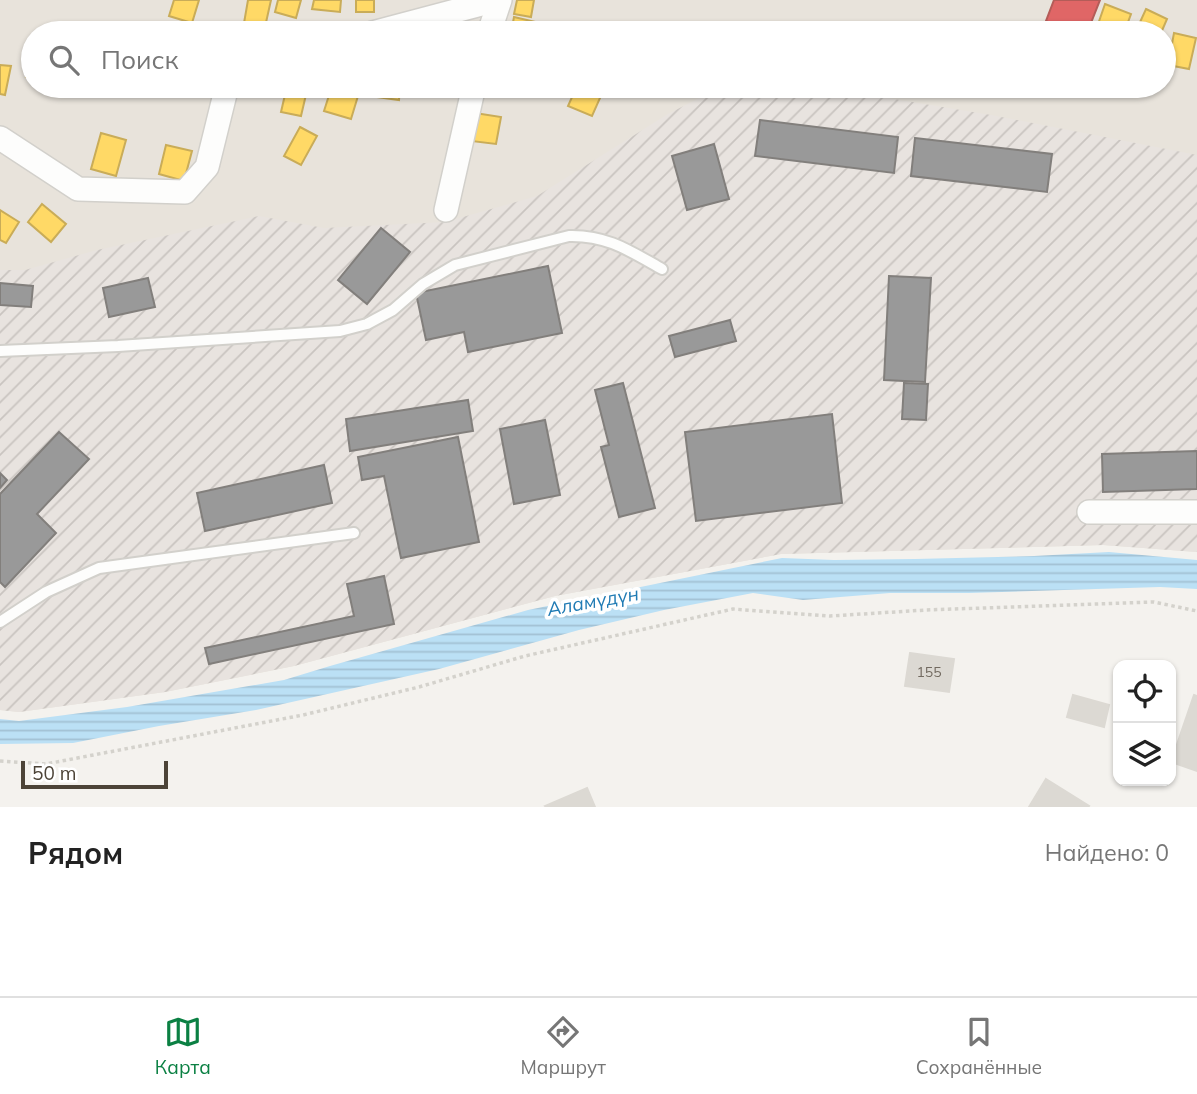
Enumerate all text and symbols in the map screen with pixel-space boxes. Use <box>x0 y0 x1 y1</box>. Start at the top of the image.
search box <box>21 21 1176 98</box>
icon: search <box>45 41 83 79</box>
text: Поиск <box>101 43 179 76</box>
water label: Аламүдүн <box>544 581 641 621</box>
map controls <box>1113 660 1176 786</box>
button: locate <box>1113 660 1176 723</box>
house number: 155 <box>916 663 942 681</box>
button: layers <box>1113 723 1176 786</box>
scale bar <box>21 758 168 790</box>
text: 50 m <box>32 761 76 785</box>
text: Рядом <box>28 834 123 872</box>
text: Найдено: 0 <box>1045 838 1169 867</box>
tab: Карта <box>155 1013 211 1079</box>
tab: Маршрут <box>520 1013 606 1079</box>
tab: Сохранённые <box>916 1013 1042 1079</box>

